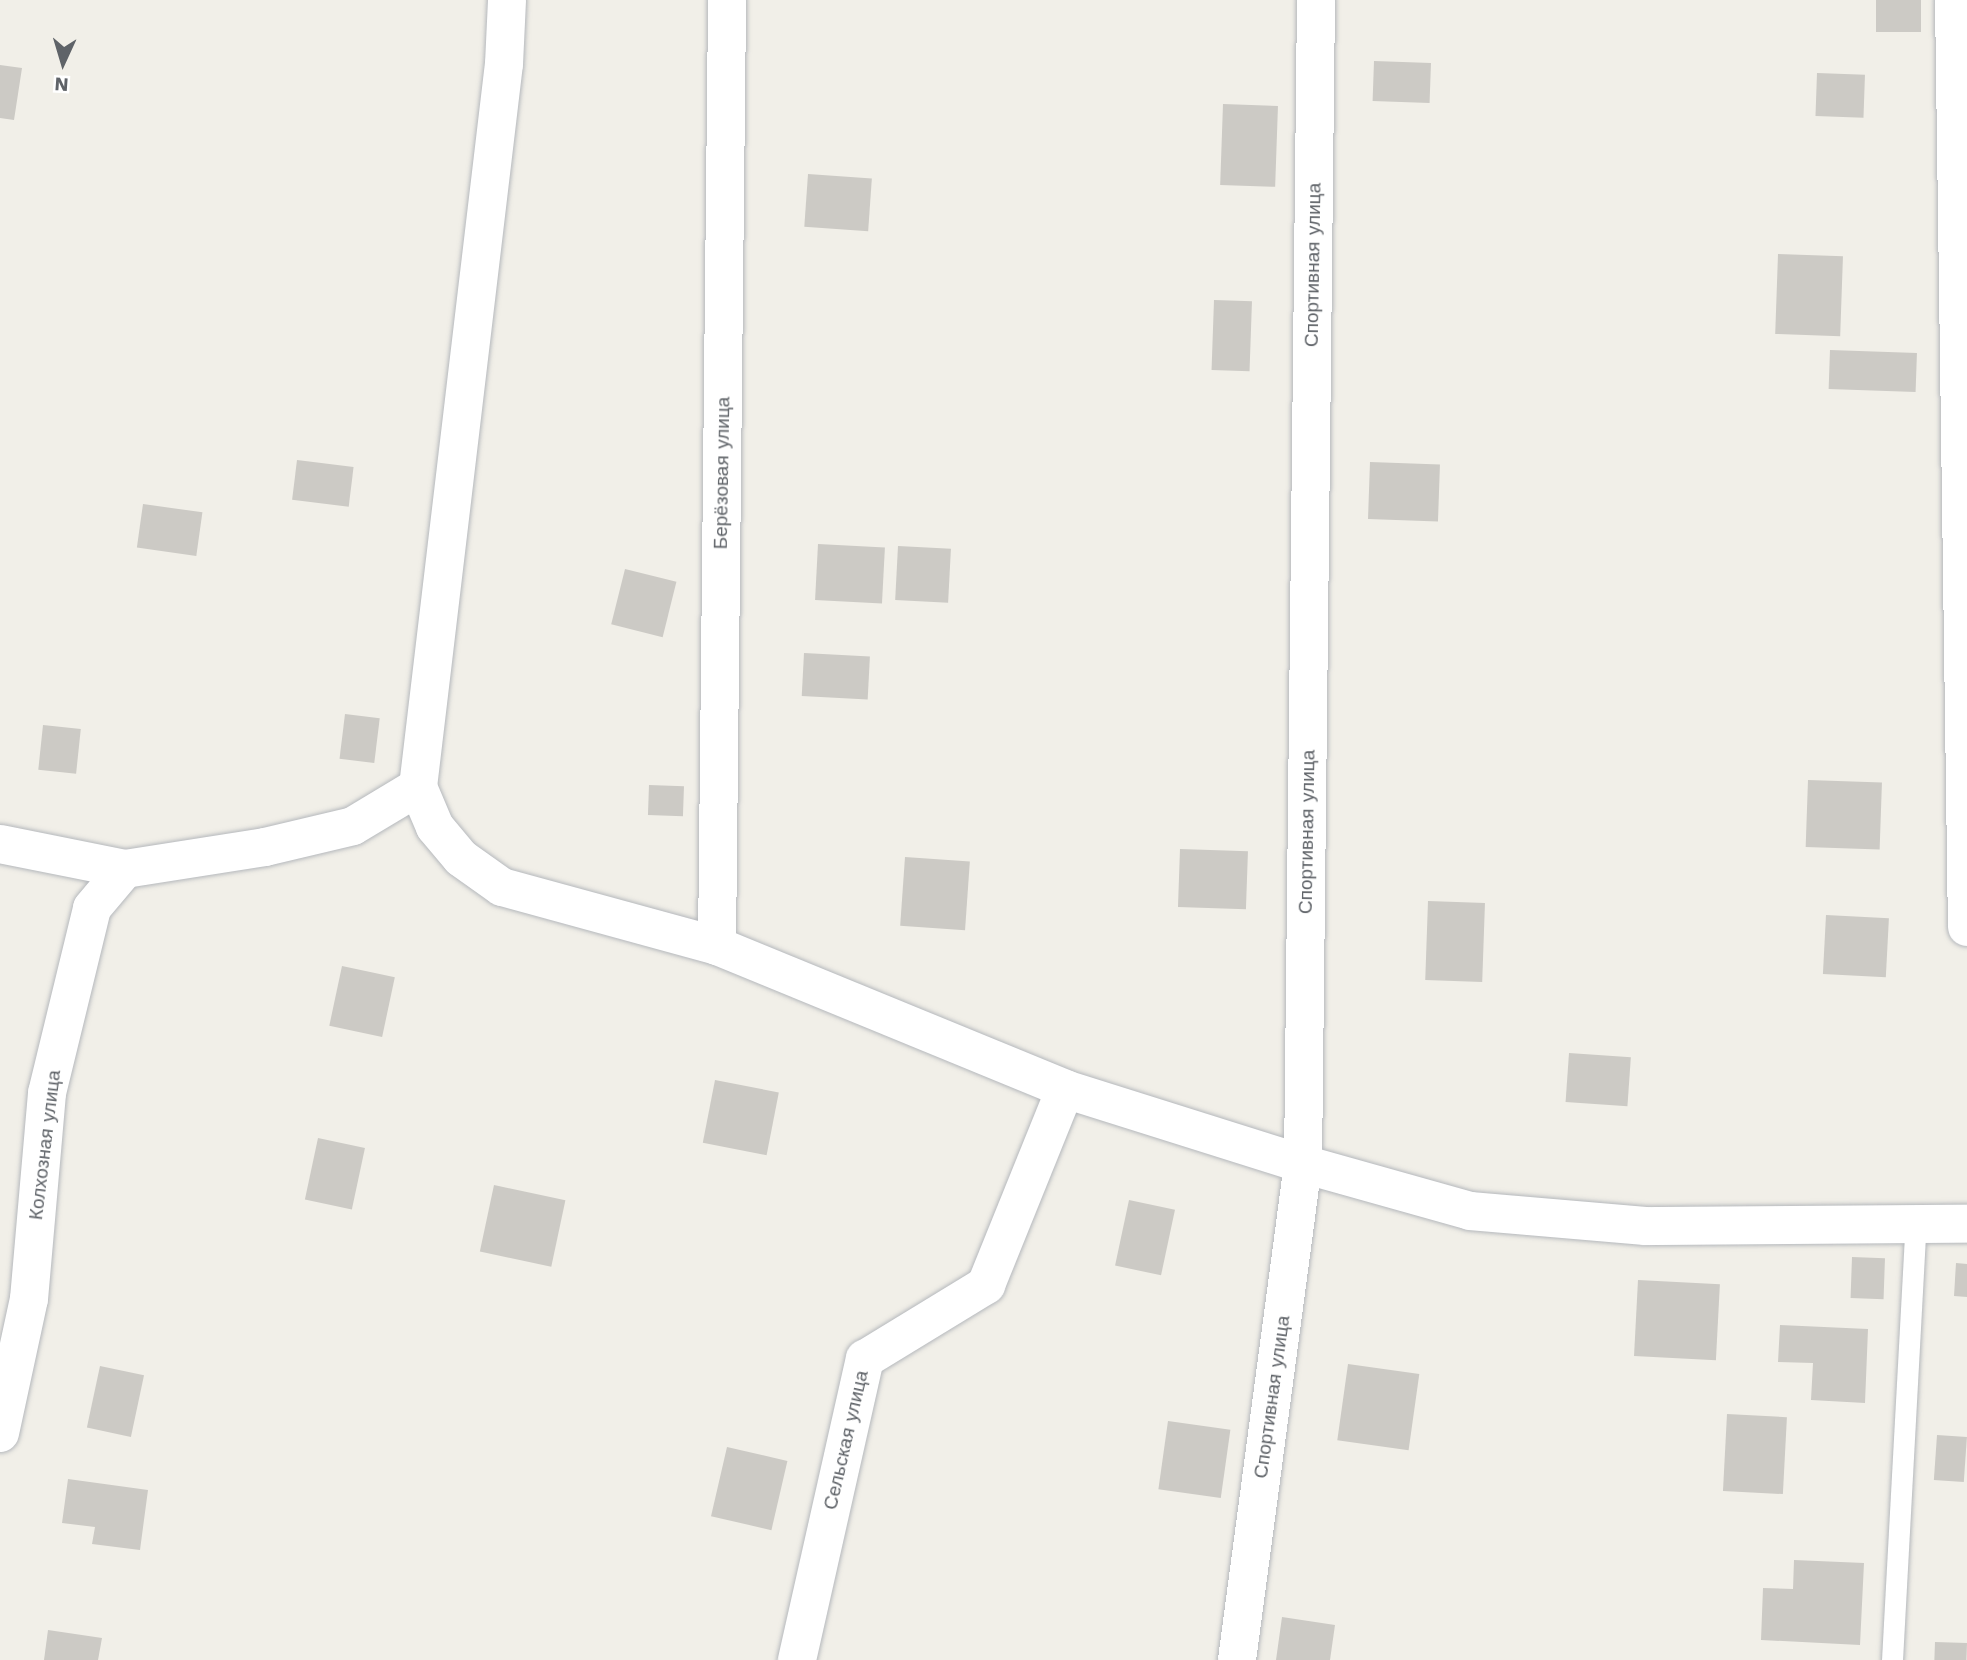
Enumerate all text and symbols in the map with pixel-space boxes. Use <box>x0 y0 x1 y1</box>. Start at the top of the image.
north arrow <box>28 28 98 98</box>
text: N <box>54 72 69 96</box>
street label: Спортивная улица <box>1300 183 1326 347</box>
street label: Берёзовая улица <box>709 396 735 550</box>
street label: Спортивная улица <box>1294 750 1320 914</box>
street label: Колхозная улица <box>25 1069 65 1221</box>
street label: Спортивная улица <box>1249 1314 1295 1480</box>
street label: Сельская улица <box>819 1368 873 1512</box>

